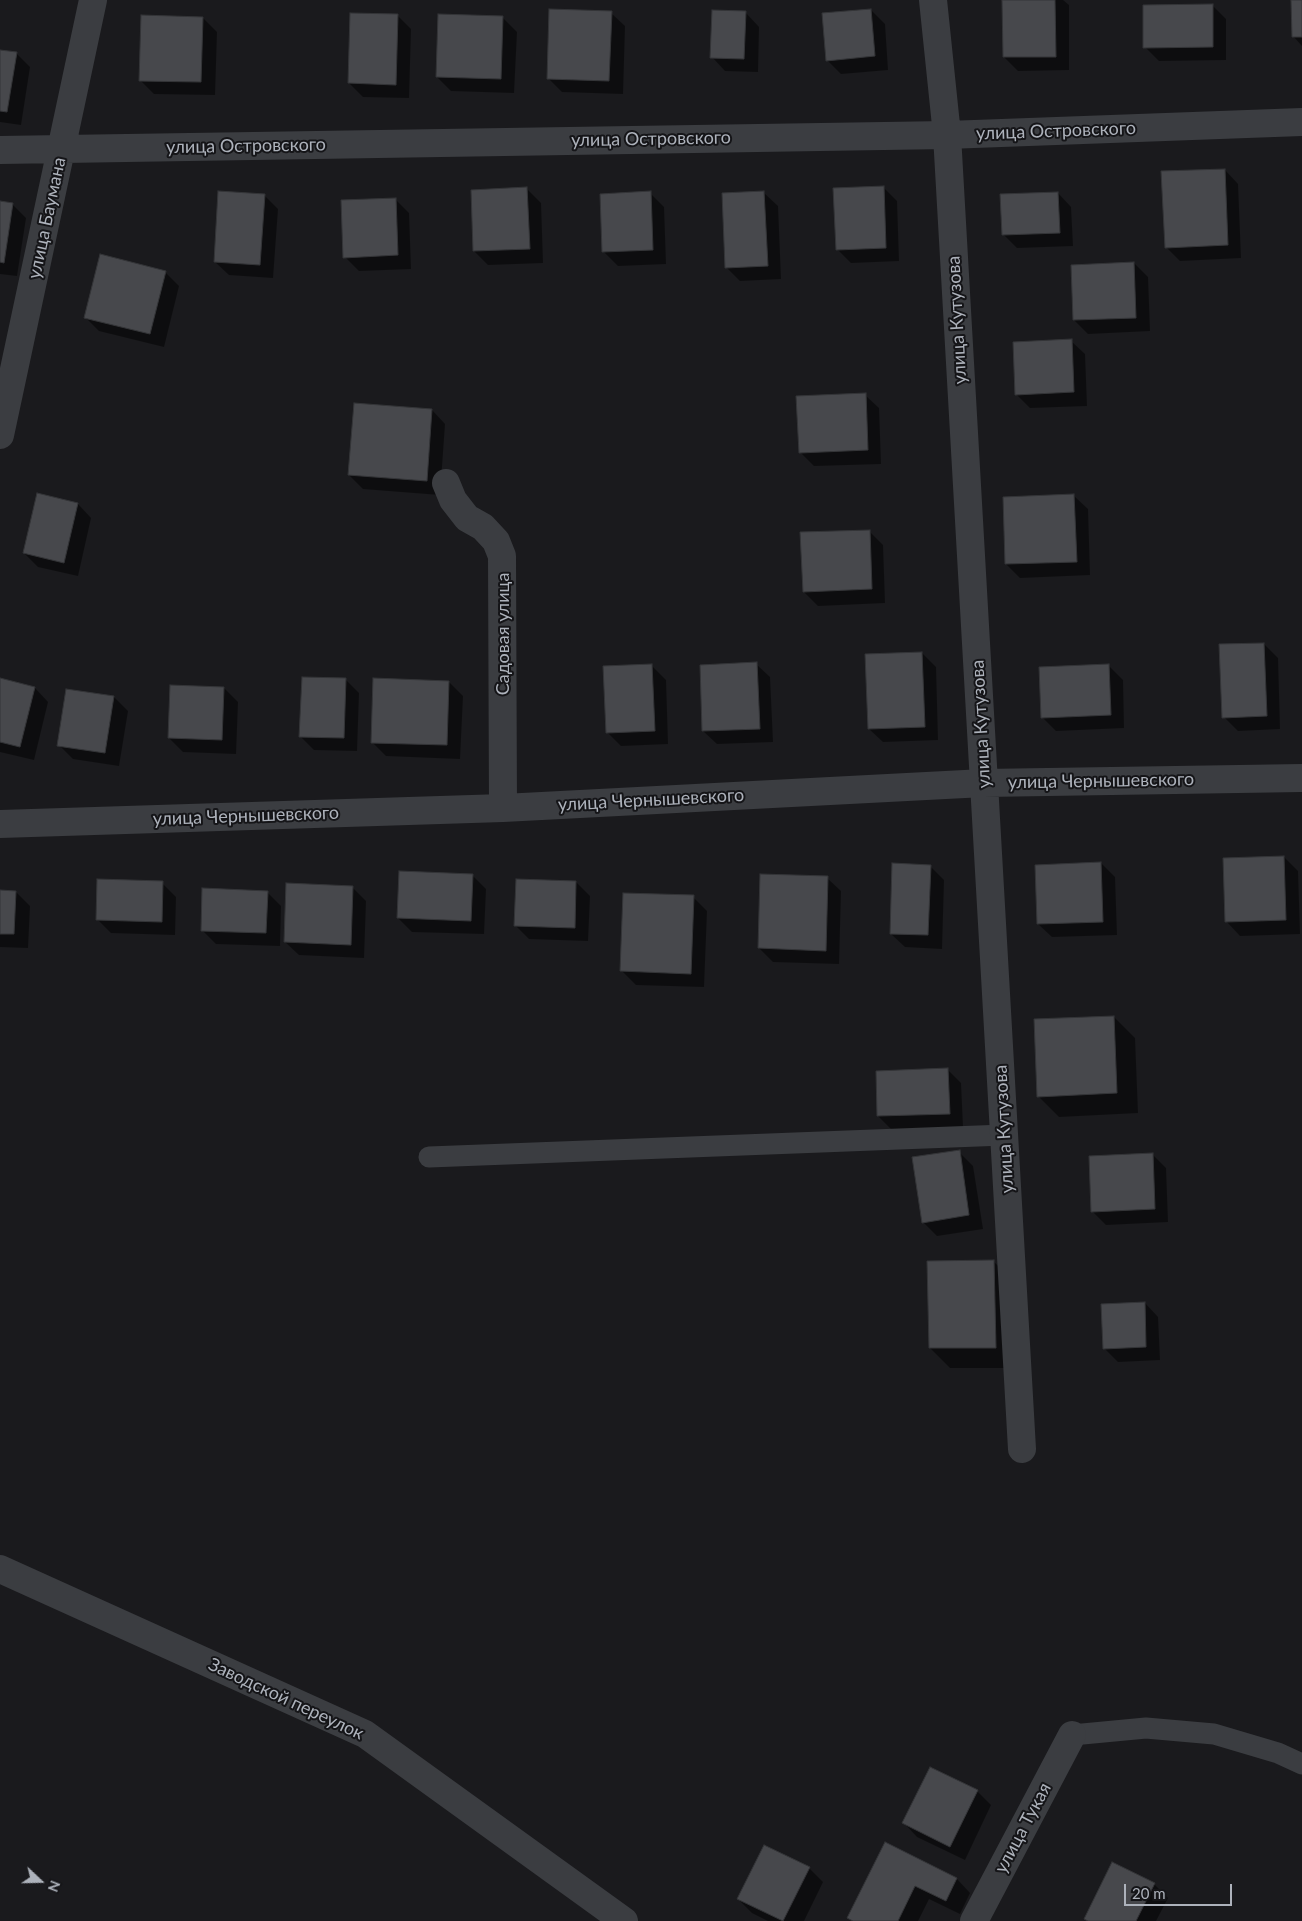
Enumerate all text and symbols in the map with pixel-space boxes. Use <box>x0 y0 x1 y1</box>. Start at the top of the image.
street label: улица Островского <box>976 117 1136 145</box>
street label: улица Островского <box>571 127 731 151</box>
street label: улица Островского <box>166 134 326 158</box>
street label: улица Баумана <box>24 155 70 281</box>
street label: улица Кутузова <box>943 255 971 385</box>
street label: Садовая улица <box>492 573 514 695</box>
street label: улица Кутузова <box>967 659 995 789</box>
street label: улица Чернышевского <box>1008 769 1194 793</box>
street label: улица Чернышевского <box>557 784 745 816</box>
street label: улица Чернышевского <box>153 802 339 830</box>
street label: улица Кутузова <box>990 1064 1018 1194</box>
street label: Заводской переулок <box>205 1653 367 1745</box>
street label: улица Тукая <box>990 1779 1056 1877</box>
north arrow <box>15 1856 65 1906</box>
scale bar <box>1127 1874 1234 1906</box>
text: N <box>45 1878 64 1895</box>
text: 20 m <box>1132 1884 1166 1902</box>

